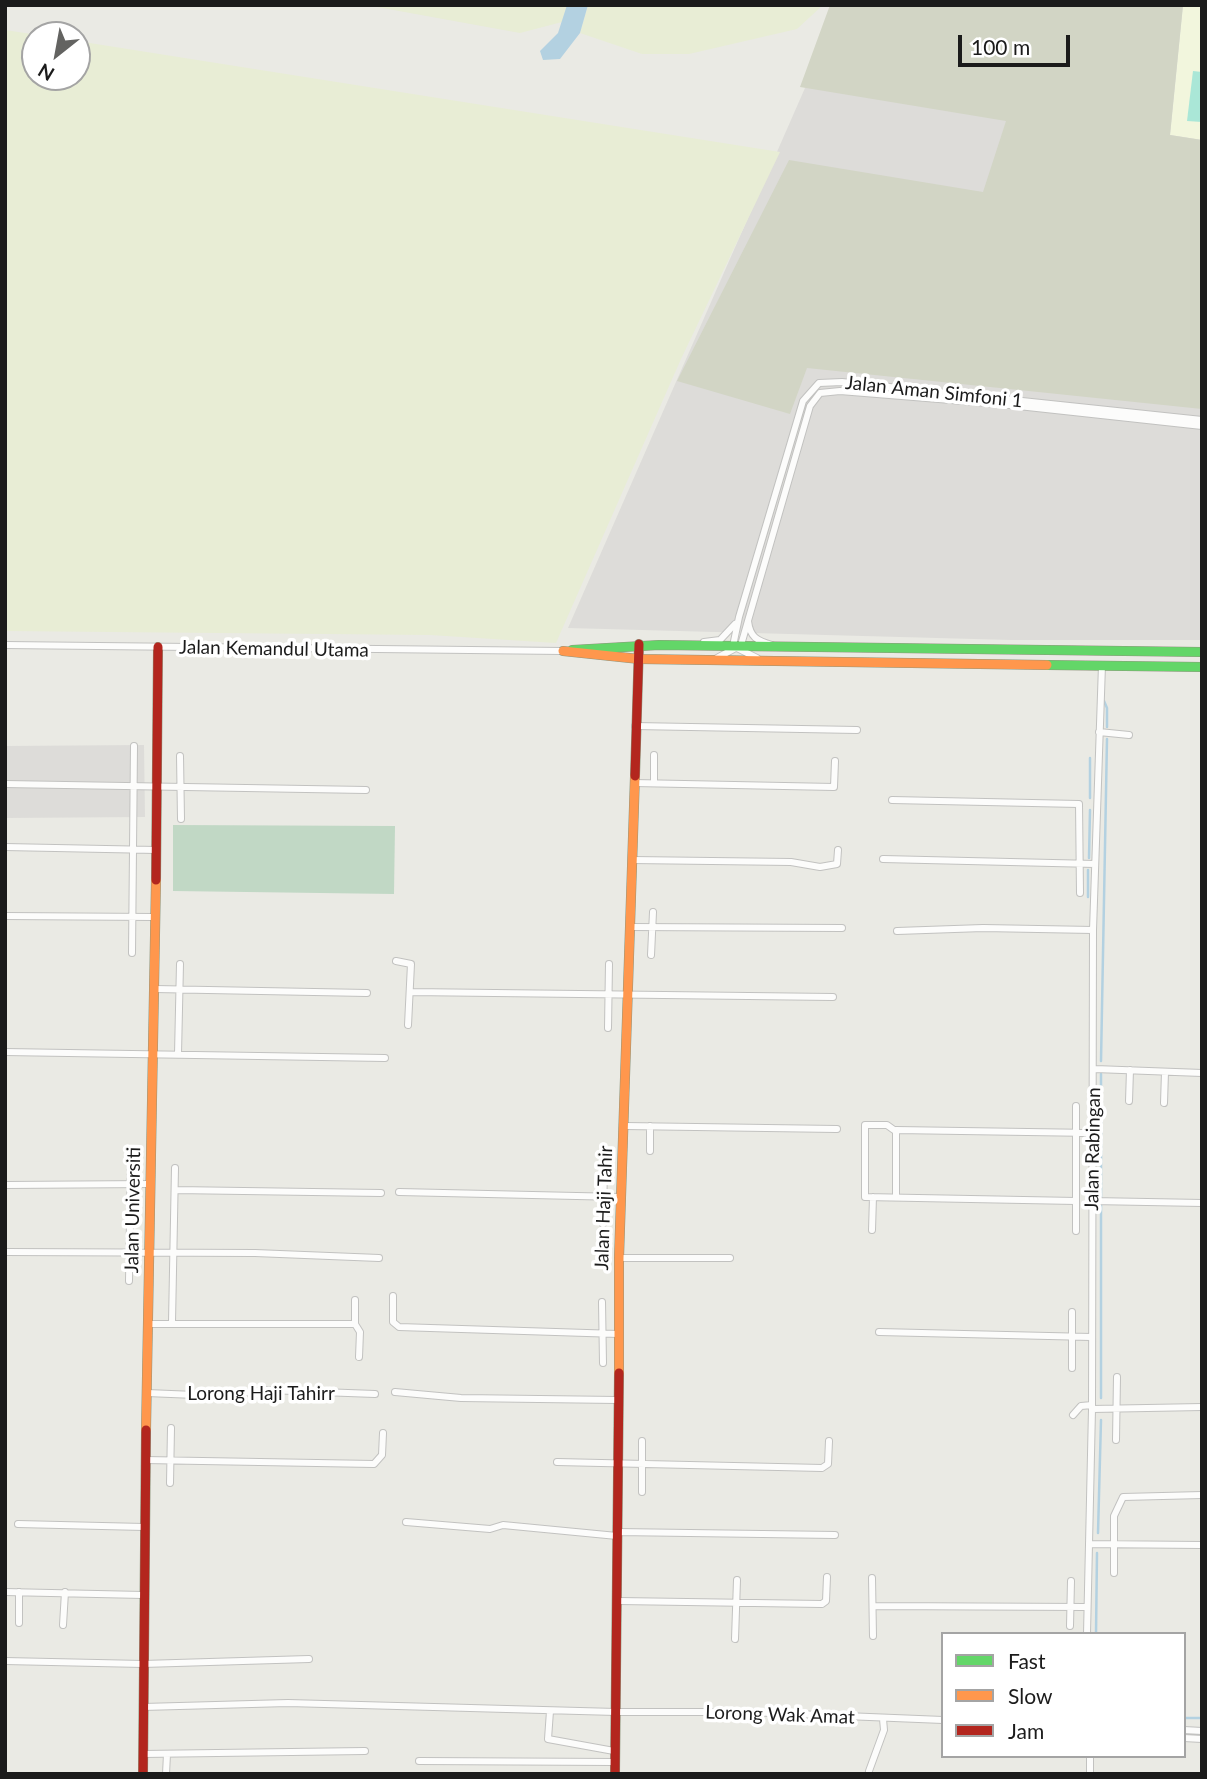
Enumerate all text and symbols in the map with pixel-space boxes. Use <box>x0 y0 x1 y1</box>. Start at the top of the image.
north arrow <box>21 21 91 91</box>
scale bar <box>962 21 1074 65</box>
text: 100 m <box>971 34 1030 59</box>
text: N <box>34 59 58 86</box>
street label: Jalan Aman Simfoni 1 <box>844 371 1024 413</box>
street label: Jalan Kemandul Utama <box>179 636 369 662</box>
street label: Jalan Rabingan <box>1081 1087 1105 1211</box>
street label: Jalan Haji Tahir <box>590 1145 618 1271</box>
street label: Jalan Universiti <box>121 1147 145 1273</box>
street label: Lorong Haji Tahirr <box>187 1383 335 1405</box>
legend <box>941 1632 1186 1758</box>
text: Fast <box>1008 1648 1045 1673</box>
text: Slow <box>1008 1683 1052 1708</box>
street label: Lorong Wak Amat <box>705 1701 855 1729</box>
text: Jam <box>1008 1718 1044 1743</box>

